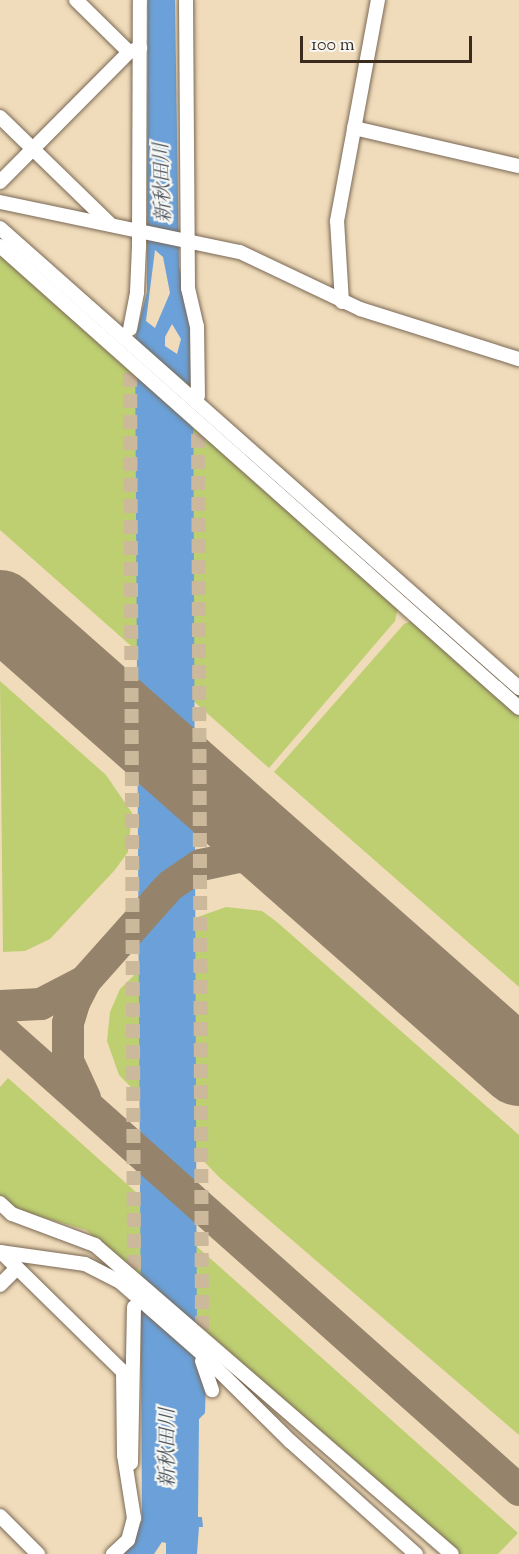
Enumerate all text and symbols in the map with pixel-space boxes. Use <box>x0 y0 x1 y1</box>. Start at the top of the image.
scale bar <box>303 24 476 62</box>
text: 100 m <box>311 33 355 59</box>
water label: 新秋田川 <box>151 143 177 223</box>
water label: 新秋田川 <box>157 1408 181 1488</box>

